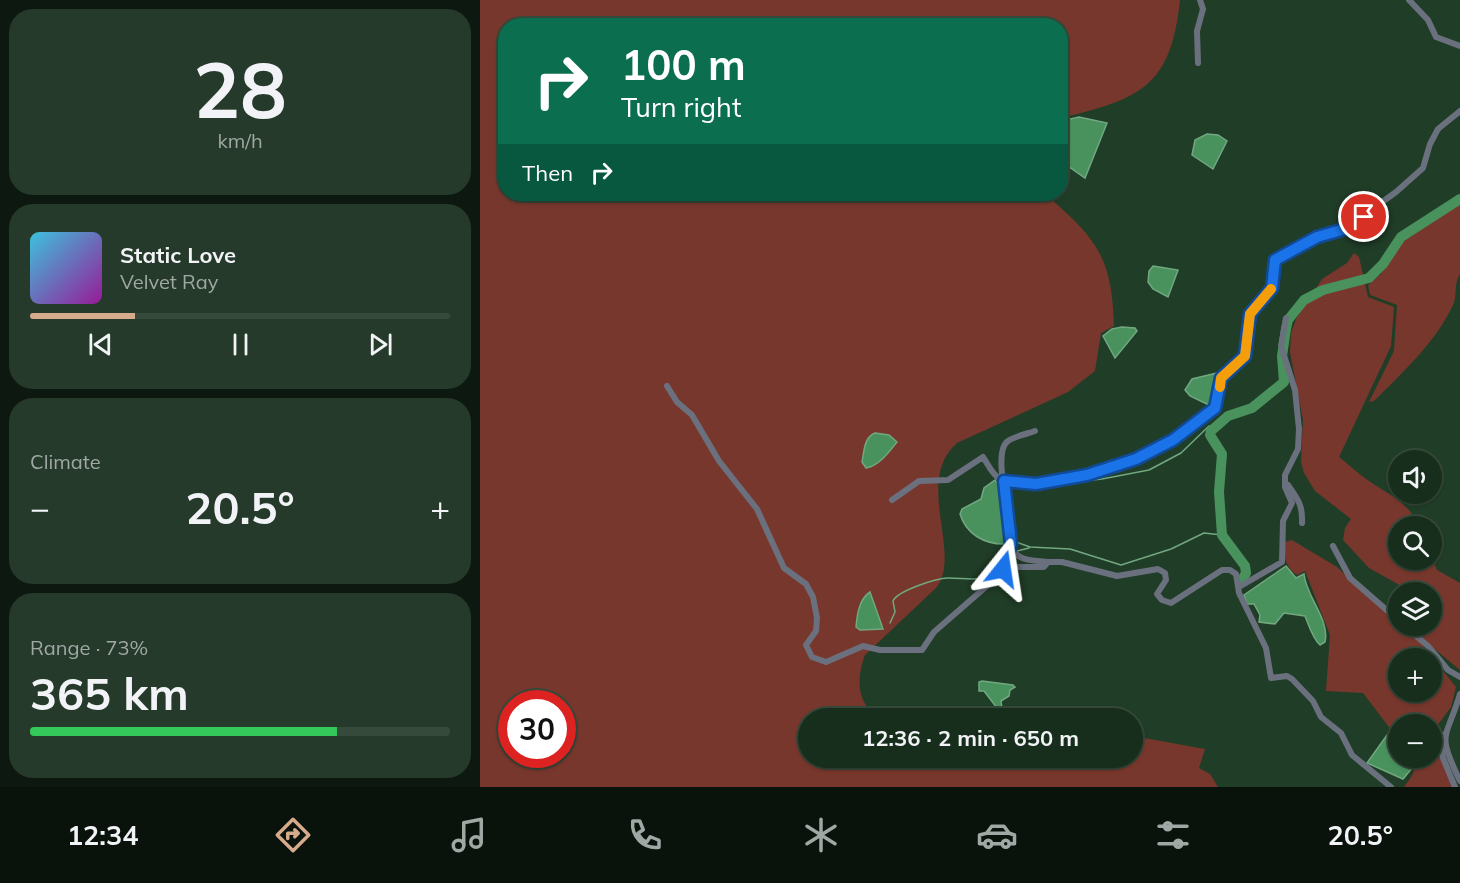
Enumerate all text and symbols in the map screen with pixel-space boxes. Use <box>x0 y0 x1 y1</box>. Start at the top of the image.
text: 100 m <box>621 38 746 91</box>
text: 28 <box>193 40 287 138</box>
icon: right <box>522 42 600 120</box>
text: Turn right <box>621 90 741 124</box>
text: km/h <box>217 128 263 153</box>
icon: right <box>585 156 618 189</box>
text: Then <box>522 159 573 187</box>
pin <box>1338 191 1389 242</box>
icon: arrive <box>1347 200 1380 233</box>
text: Static Love <box>120 241 236 269</box>
text: Velvet Ray <box>120 269 218 294</box>
icon: previous <box>84 328 117 361</box>
icon: pause <box>224 328 257 361</box>
icon: next <box>364 328 397 361</box>
text: Climate <box>30 449 101 474</box>
map controls <box>1388 450 1442 768</box>
button: sound <box>1388 450 1442 504</box>
text: 20.5° <box>185 479 295 535</box>
text: − <box>30 487 50 528</box>
text: + <box>430 487 450 528</box>
button: search <box>1388 516 1442 570</box>
position arrow <box>971 537 1035 601</box>
button: layers <box>1388 582 1442 636</box>
text: Range · 73% <box>30 635 148 660</box>
button: + <box>1388 648 1442 702</box>
text: 365 km <box>30 665 189 721</box>
speed limit sign: 30 <box>498 690 576 768</box>
button: − <box>1388 714 1442 768</box>
text: 12:36 · 2 min · 650 m <box>862 724 1079 752</box>
icon: directions <box>272 814 314 856</box>
icon: music <box>448 814 490 856</box>
icon: phone <box>624 814 666 856</box>
icon: climate <box>800 814 842 856</box>
icon: car <box>976 814 1018 856</box>
icon: filters <box>1152 814 1194 856</box>
text: 12:34 <box>67 818 138 852</box>
text: 20.5° <box>1327 818 1393 852</box>

